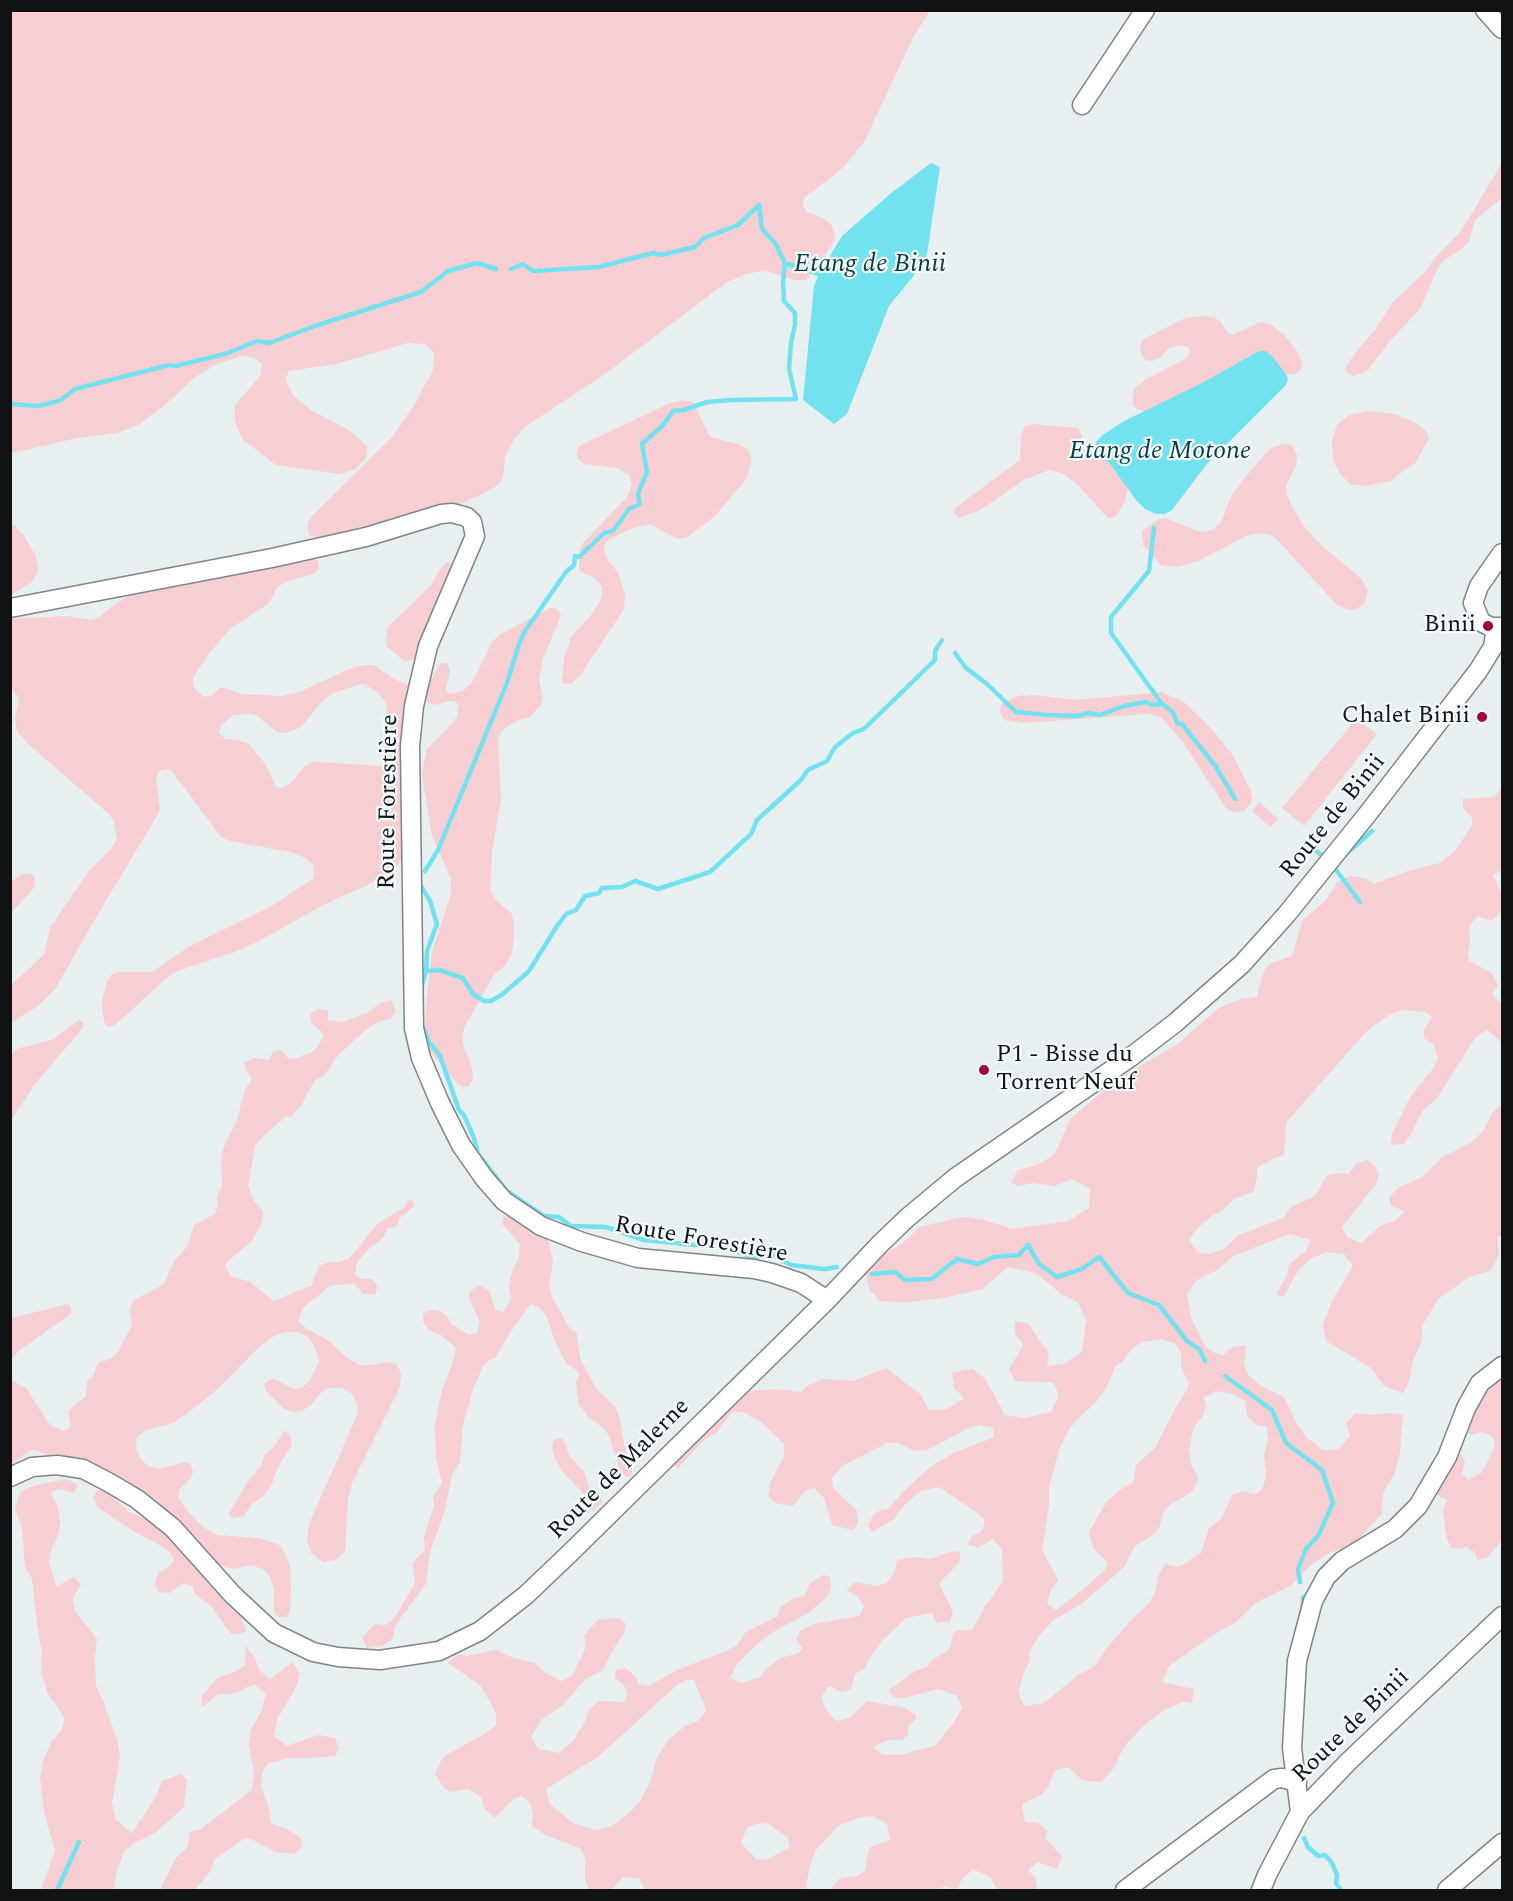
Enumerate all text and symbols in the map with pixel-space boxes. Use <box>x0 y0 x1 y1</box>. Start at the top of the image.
water label: Etang de Binii <box>794 250 946 282</box>
water label: Etang de Motone <box>1069 437 1251 469</box>
place label: Binii <box>1424 612 1476 640</box>
marker: Binii <box>1481 619 1495 633</box>
place label: Chalet Binii <box>1342 703 1470 731</box>
marker: Chalet Binii <box>1475 710 1489 724</box>
street label: Route Forestière <box>374 714 406 890</box>
street label: Route de Binii <box>1275 749 1393 885</box>
place label: P1 - Bisse du Torrent Neuf <box>996 1042 1136 1098</box>
marker: P1 - Bisse du Torrent Neuf <box>977 1063 991 1077</box>
street label: Route Forestière <box>612 1212 790 1270</box>
street label: Route de Malerne <box>543 1393 697 1547</box>
street label: Route de Binii <box>1287 1664 1417 1790</box>

